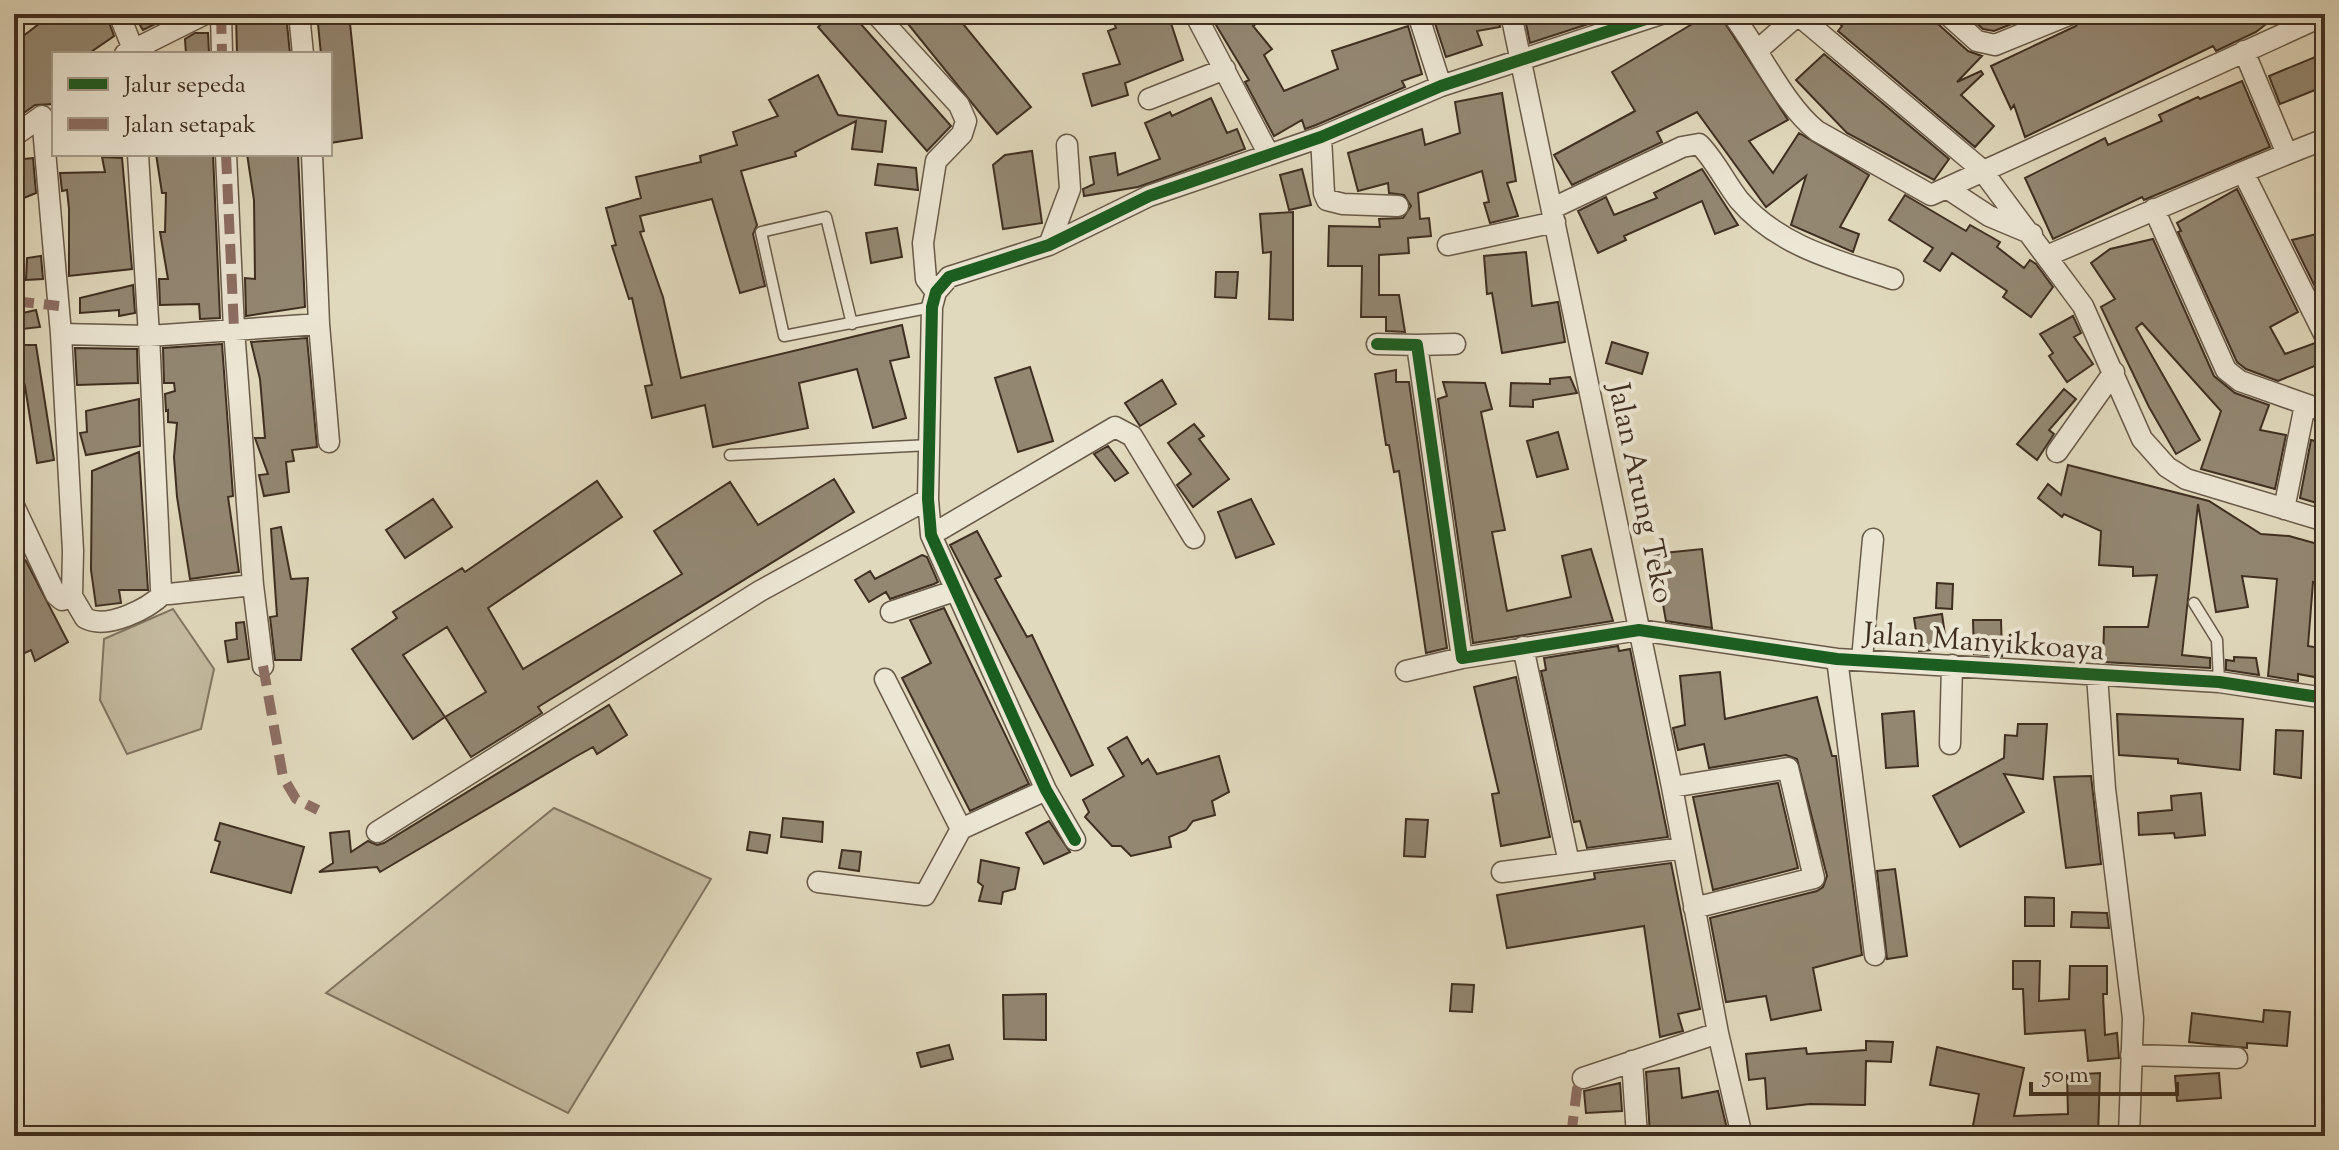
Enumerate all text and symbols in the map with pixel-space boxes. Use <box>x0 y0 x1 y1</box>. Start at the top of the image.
legend <box>52 52 332 156</box>
text: Jalur sepeda <box>122 69 246 103</box>
text: Jalan setapak <box>122 109 256 143</box>
street label: Jalan Arung Teko <box>1595 378 1684 608</box>
street label: Jalan Manyikkoaya <box>1860 613 2106 673</box>
scale bar <box>2031 1046 2177 1096</box>
text: 50 m <box>2041 1059 2089 1093</box>

